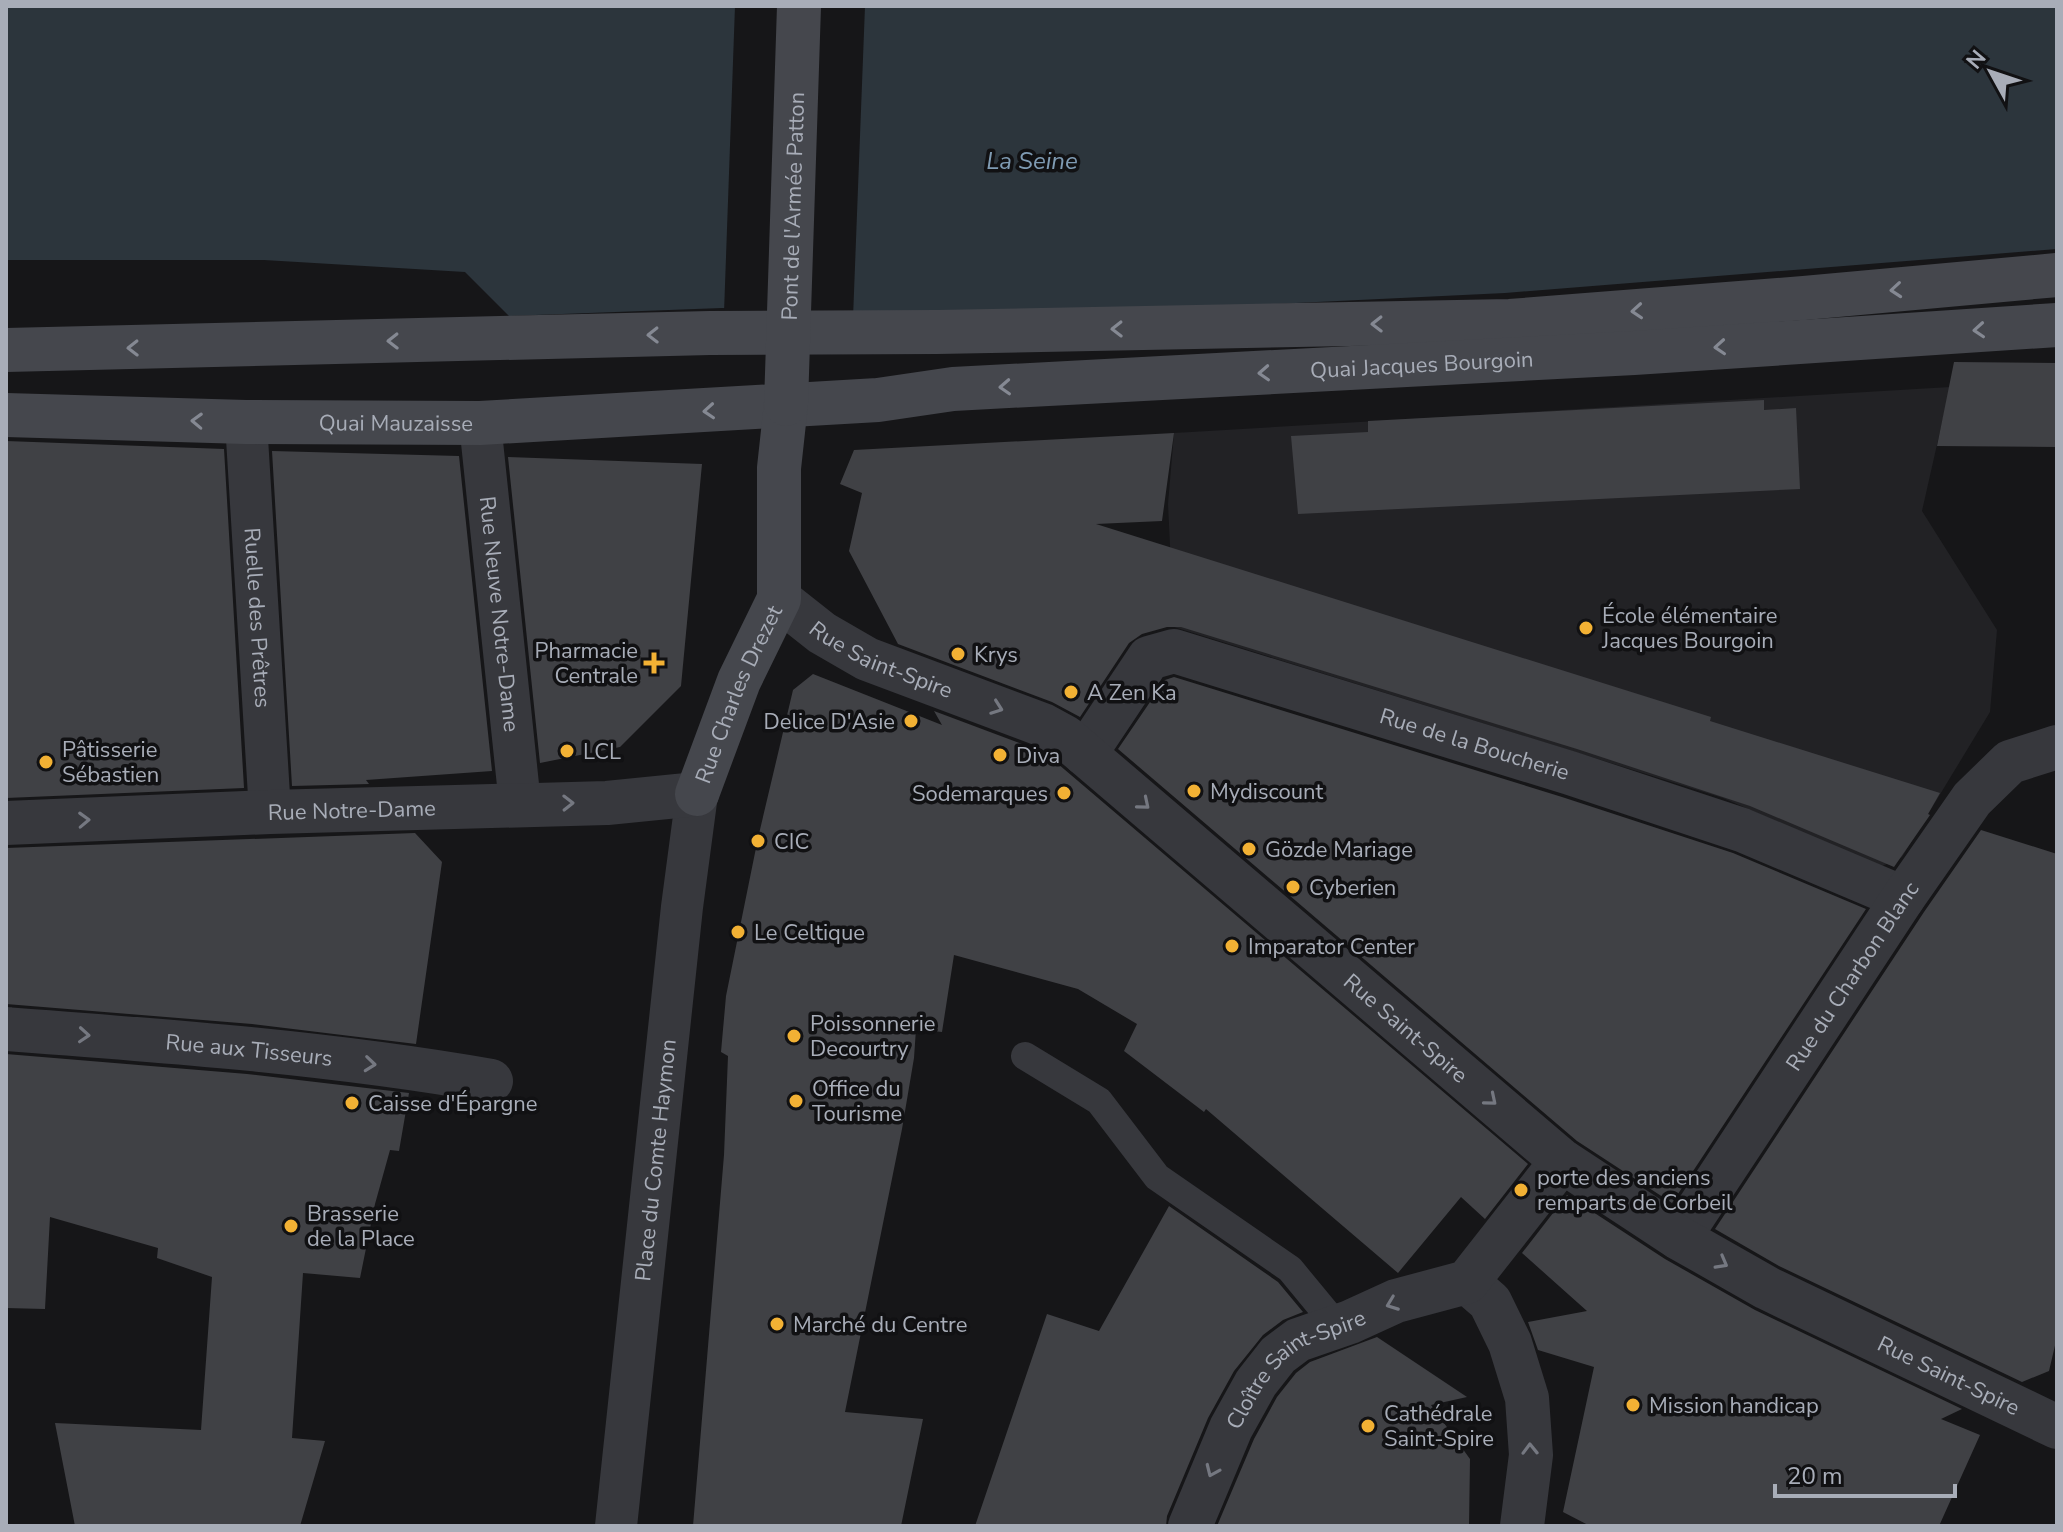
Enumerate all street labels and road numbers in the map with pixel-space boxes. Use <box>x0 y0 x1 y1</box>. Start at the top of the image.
street label: Pont de l'Armée Patton <box>775 91 812 321</box>
street label: Quai Jacques Bourgoin <box>1309 344 1534 386</box>
street label: Quai Mauzaisse <box>319 408 473 439</box>
street label: Rue Neuve Notre-Dame <box>472 495 526 733</box>
street label: Ruelle des Prêtres <box>237 527 278 709</box>
street label: Rue Charles Drezet <box>688 600 790 788</box>
street label: Rue Saint-Spire <box>803 615 957 706</box>
street label: Rue de la Boucherie <box>1376 701 1573 788</box>
street label: Rue Notre-Dame <box>267 794 436 828</box>
street label: Rue du Charbon Blanc <box>1779 876 1926 1077</box>
street label: Rue Saint-Spire <box>1337 967 1474 1090</box>
street label: Rue aux Tisseurs <box>164 1027 334 1074</box>
street label: Place du Comte Haymon <box>628 1037 684 1283</box>
street label: Cloître Saint-Spire <box>1219 1303 1371 1435</box>
street label: Rue Saint-Spire <box>1872 1329 2025 1423</box>

